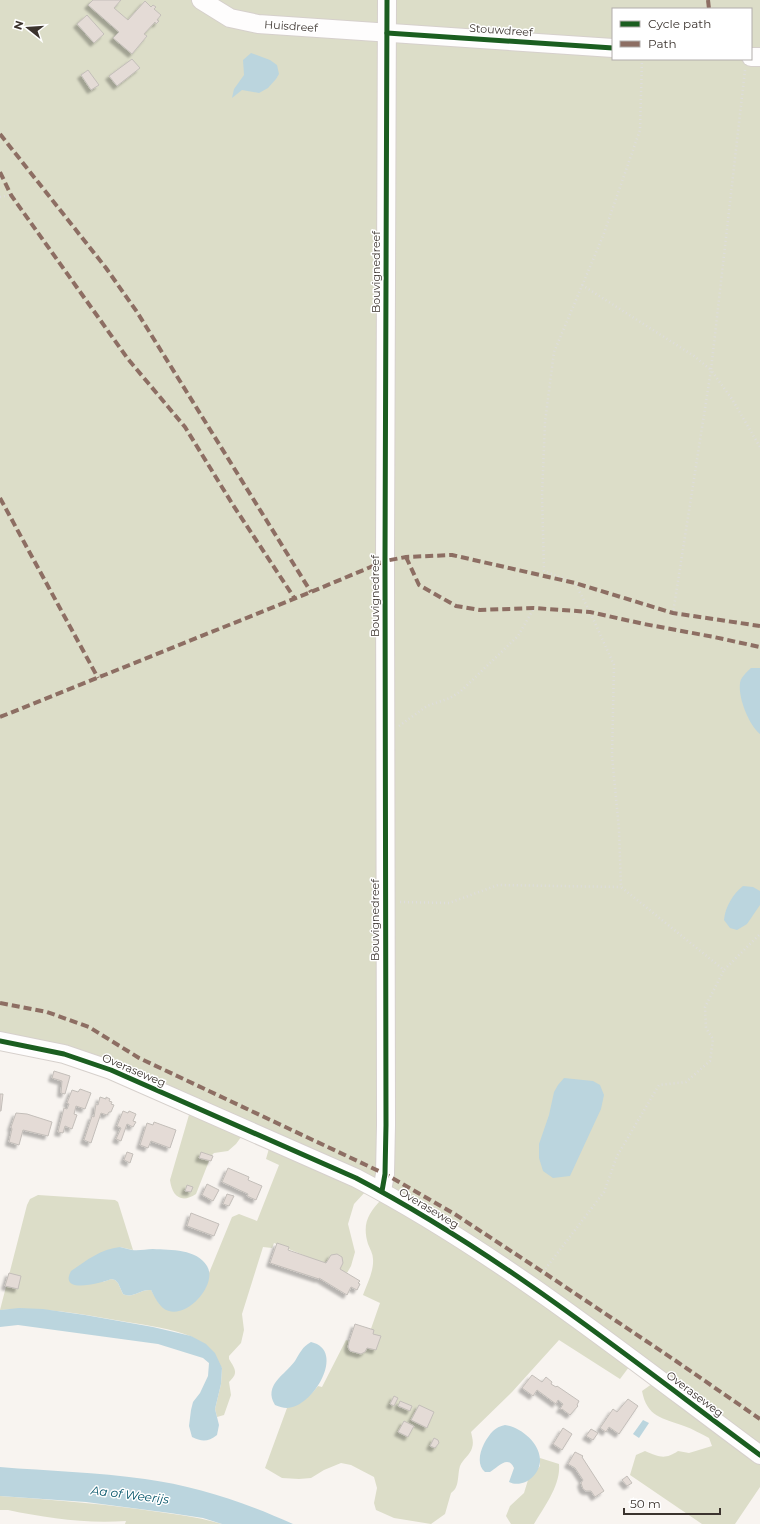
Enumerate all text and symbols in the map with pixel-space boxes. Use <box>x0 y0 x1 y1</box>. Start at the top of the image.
north arrow <box>8 8 48 48</box>
legend <box>612 8 752 60</box>
text: Cycle path <box>648 16 711 31</box>
street label: Huisdreef <box>264 17 319 35</box>
text: N <box>10 19 26 31</box>
street label: Stouwdreef <box>469 21 534 39</box>
text: Path <box>648 36 677 51</box>
street label: Bouvignedreef <box>369 230 383 313</box>
street label: Bouvignedreef <box>368 554 382 637</box>
street label: Bouvignedreef <box>368 878 382 961</box>
street label: Overaseweg <box>100 1050 168 1090</box>
street label: Overaseweg <box>396 1185 462 1231</box>
street label: Overaseweg <box>664 1368 726 1420</box>
water label: Aa of Weerijs <box>89 1482 170 1507</box>
scale bar <box>624 1490 720 1516</box>
text: 50 m <box>630 1496 661 1511</box>

